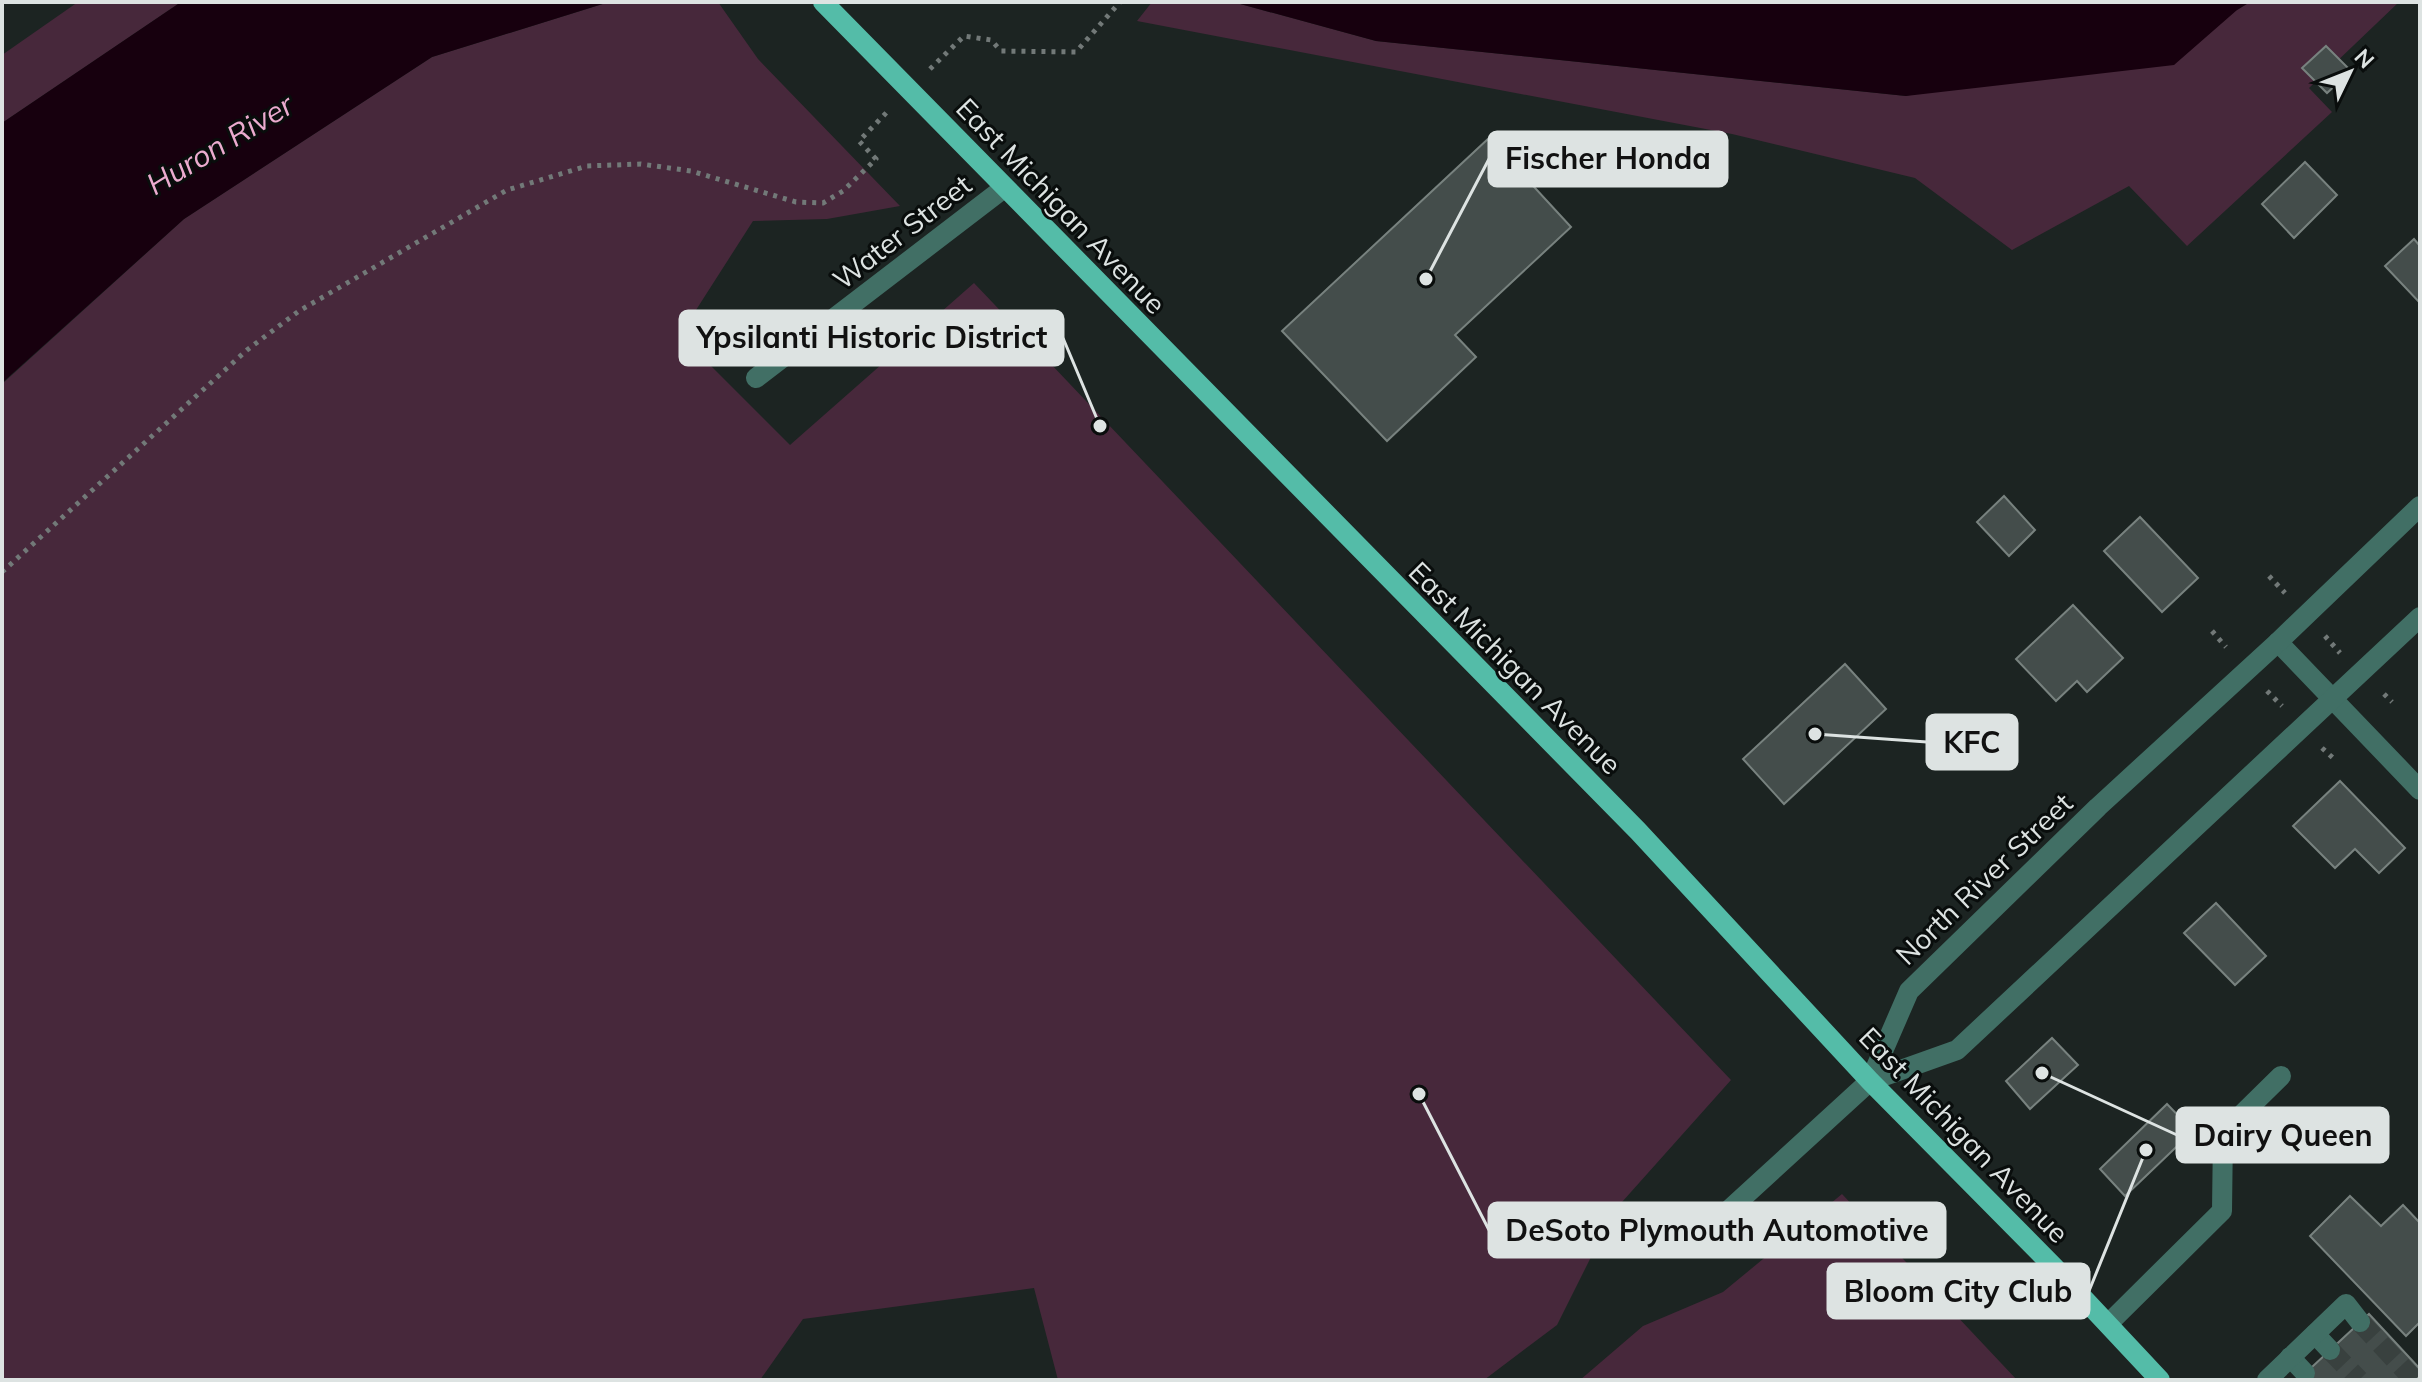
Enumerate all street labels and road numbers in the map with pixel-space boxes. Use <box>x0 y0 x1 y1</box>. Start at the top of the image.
street label: East Michigan Avenue <box>949 90 1173 321</box>
street label: Water Street <box>825 167 978 297</box>
street label: East Michigan Avenue <box>1402 554 1629 781</box>
street label: North River Street <box>1888 785 2079 972</box>
street label: East Michigan Avenue <box>1852 1019 2076 1250</box>

